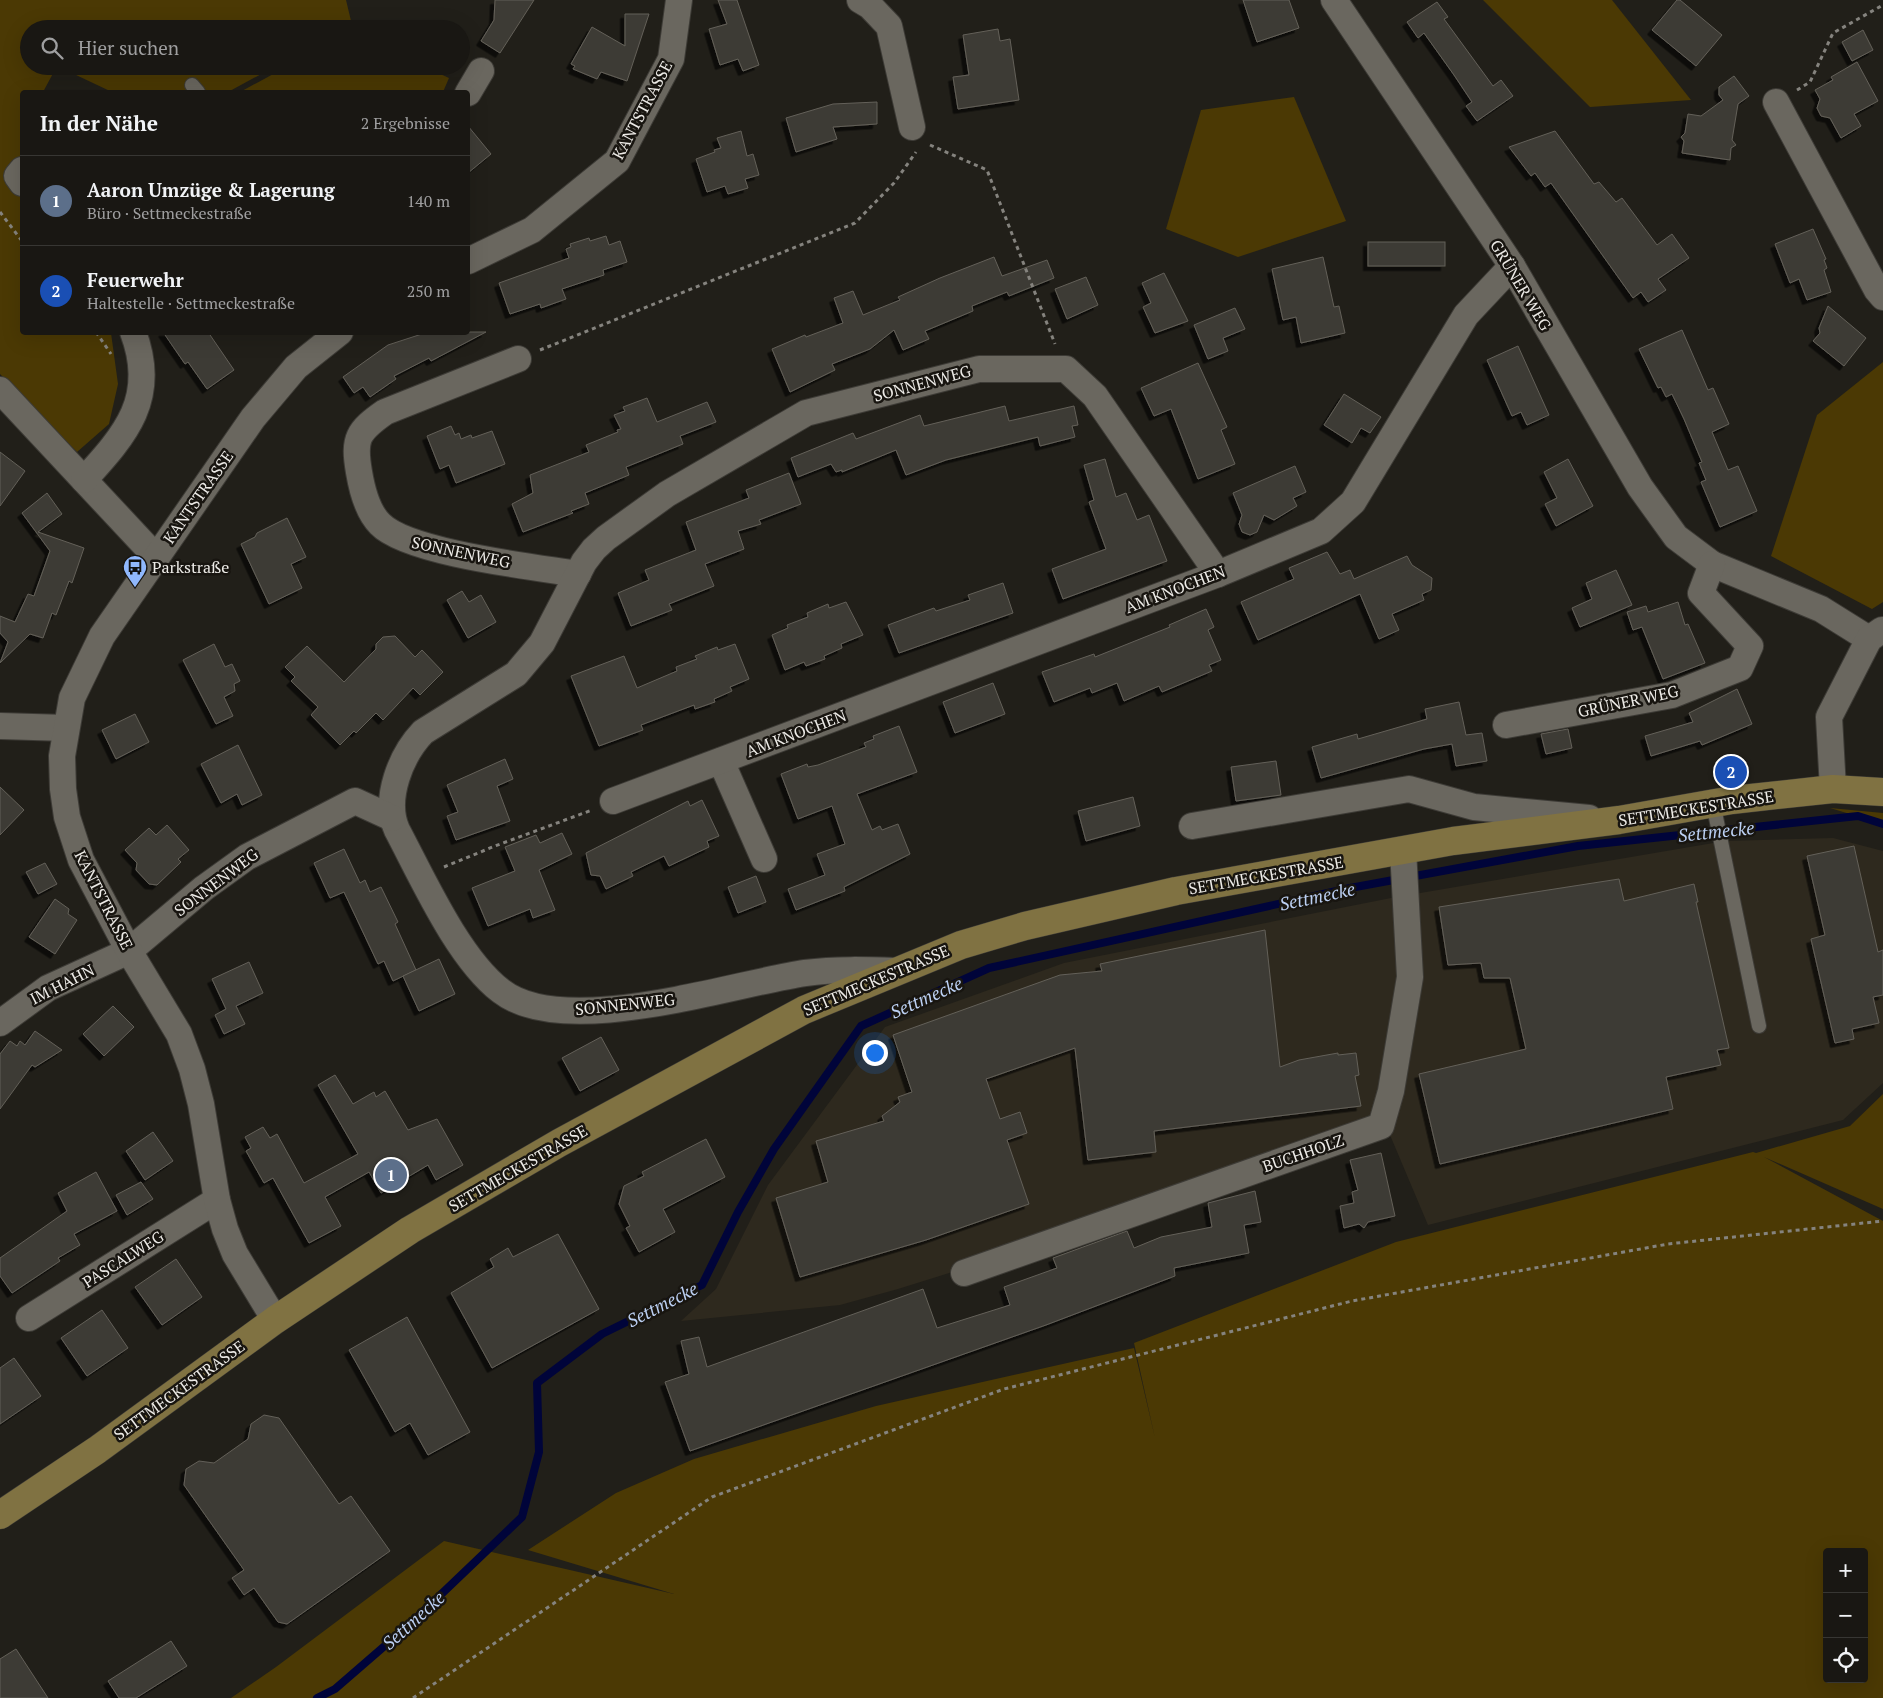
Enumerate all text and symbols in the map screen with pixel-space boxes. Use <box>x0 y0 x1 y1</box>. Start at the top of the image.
search box <box>20 20 470 75</box>
icon: search <box>38 34 66 62</box>
text: Hier suchen <box>78 35 179 60</box>
street label: KANTSTRASSE <box>607 57 677 163</box>
text: In der Nähe <box>40 109 158 137</box>
text: 2 Ergebnisse <box>361 112 450 134</box>
text: Aaron Umzüge & Lagerung <box>87 177 335 202</box>
text: 1 <box>51 190 61 212</box>
text: 140 m <box>407 190 450 212</box>
text: Büro · Settmeckestraße <box>87 202 252 224</box>
street label: GRÜNER WEG <box>1485 235 1557 335</box>
text: Feuerwehr <box>87 267 184 292</box>
text: 2 <box>51 280 61 302</box>
text: 250 m <box>407 280 450 302</box>
text: Haltestelle · Settmeckestraße <box>87 292 295 314</box>
street label: SONNENWEG <box>871 359 973 407</box>
street label: KANTSTRASSE <box>158 446 238 548</box>
street label: SONNENWEG <box>410 531 512 573</box>
bus stop icon: Parkstraße <box>122 554 148 588</box>
place label: Parkstraße <box>152 556 229 578</box>
street label: AM KNOCHEN <box>1122 560 1228 618</box>
street label: GRÜNER WEG <box>1576 680 1680 722</box>
street label: AM KNOCHEN <box>743 704 849 762</box>
pin: 2 <box>1715 753 1747 791</box>
street label: SETTMECKESTRASSE <box>1617 785 1775 831</box>
water label: Settmecke <box>1677 815 1755 847</box>
street label: SONNENWEG <box>169 843 263 921</box>
street label: KANTSTRASSE <box>70 847 138 953</box>
street label: SETTMECKESTRASSE <box>1187 851 1345 899</box>
water label: Settmecke <box>1277 876 1357 916</box>
street label: SETTMECKESTRASSE <box>799 939 953 1021</box>
street label: IM HAHN <box>26 958 98 1010</box>
water label: Settmecke <box>886 970 966 1024</box>
street label: SONNENWEG <box>574 988 676 1020</box>
your location <box>862 1040 888 1066</box>
street label: SETTMECKESTRASSE <box>445 1119 591 1217</box>
street label: BUCHHOLZ <box>1259 1129 1347 1177</box>
pin: 1 <box>375 1156 407 1194</box>
street label: PASCALWEG <box>78 1225 168 1293</box>
water label: Settmecke <box>622 1276 702 1332</box>
street label: SETTMECKESTRASSE <box>109 1335 249 1445</box>
map controls <box>1823 1548 1868 1683</box>
button: + <box>1823 1548 1868 1593</box>
water label: Settmecke <box>376 1585 450 1655</box>
button: − <box>1823 1593 1868 1638</box>
button: locate <box>1823 1638 1868 1683</box>

